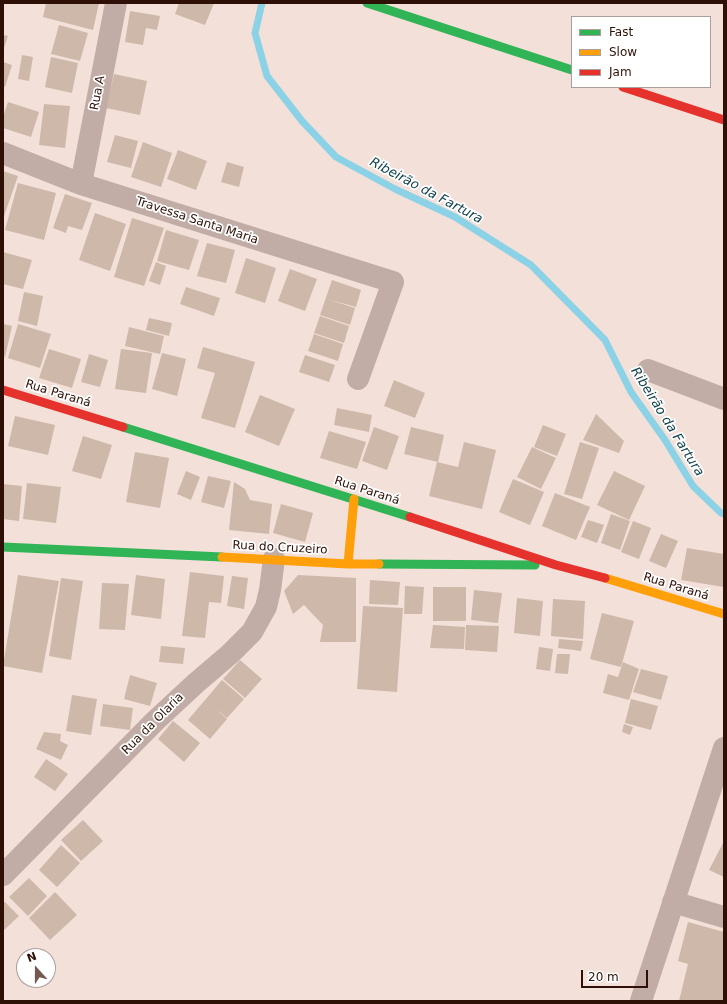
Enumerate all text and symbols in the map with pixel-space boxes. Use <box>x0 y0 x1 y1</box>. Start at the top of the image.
legend <box>571 16 711 88</box>
text: Fast <box>609 25 633 39</box>
text: Slow <box>609 45 637 59</box>
text: Jam <box>609 65 632 79</box>
street label: Rua A <box>88 75 108 111</box>
water label: Ribeirão da Fartura <box>367 155 485 227</box>
street label: Travessa Santa Maria <box>134 194 260 248</box>
water label: Ribeirão da Fartura <box>627 365 707 479</box>
street label: Rua Paraná <box>23 377 93 411</box>
street label: Rua Paraná <box>333 474 401 508</box>
street label: Rua do Cruzeiro <box>232 538 328 558</box>
street label: Rua Paraná <box>641 570 711 604</box>
street label: Rua da Olaria <box>119 690 187 758</box>
north arrow <box>16 948 56 988</box>
text: N <box>25 950 39 965</box>
scale bar <box>583 962 650 988</box>
text: 20 m <box>588 970 619 984</box>

